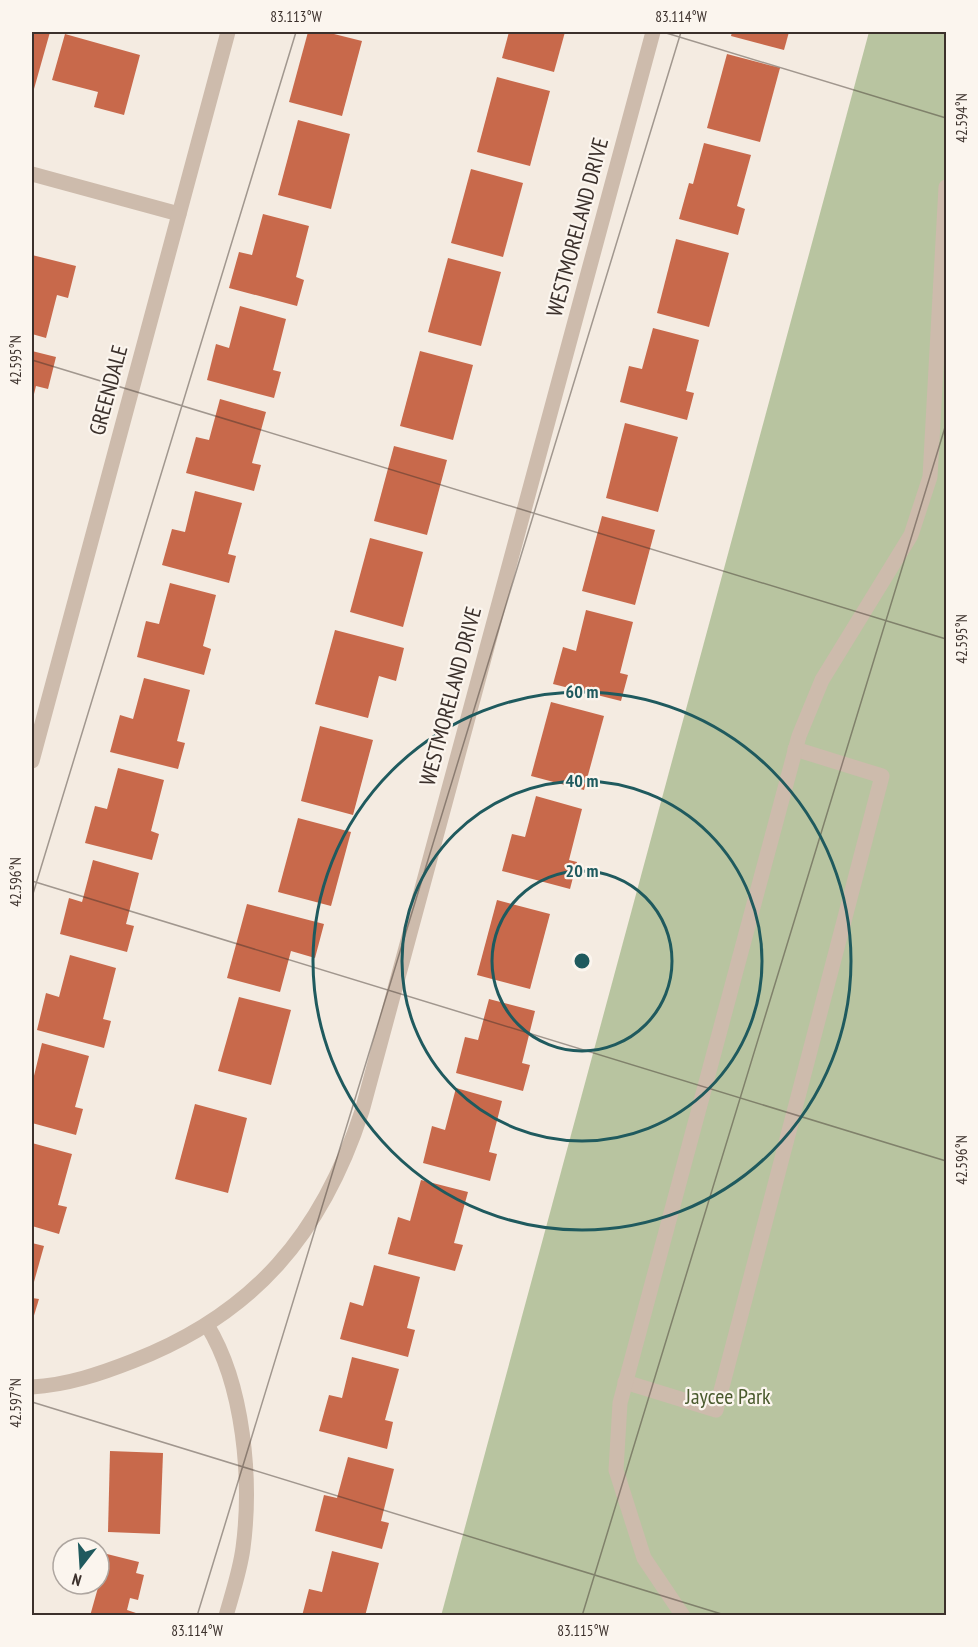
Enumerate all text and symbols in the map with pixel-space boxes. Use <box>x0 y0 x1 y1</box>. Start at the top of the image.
text: 83.113°W <box>270 7 322 26</box>
text: 83.114°W <box>655 7 707 26</box>
text: 42.594°N <box>952 93 971 143</box>
street label: WESTMORELAND DRIVE <box>540 134 614 320</box>
text: 42.595°N <box>6 335 25 385</box>
street label: GREENDALE <box>83 342 133 438</box>
street label: WESTMORELAND DRIVE <box>413 603 487 789</box>
text: 42.595°N <box>952 614 971 664</box>
text: 60 m <box>566 680 598 703</box>
text: 40 m <box>566 769 598 792</box>
text: 42.596°N <box>6 857 25 907</box>
text: 20 m <box>566 859 598 882</box>
centre of rings <box>572 951 592 971</box>
text: 42.596°N <box>952 1135 971 1185</box>
text: 42.597°N <box>6 1378 25 1428</box>
park label: Jaycee Park <box>684 1382 771 1410</box>
north arrow <box>51 1536 111 1596</box>
text: N <box>70 1570 84 1591</box>
text: 83.114°W <box>171 1621 223 1640</box>
text: 83.115°W <box>557 1621 609 1640</box>

